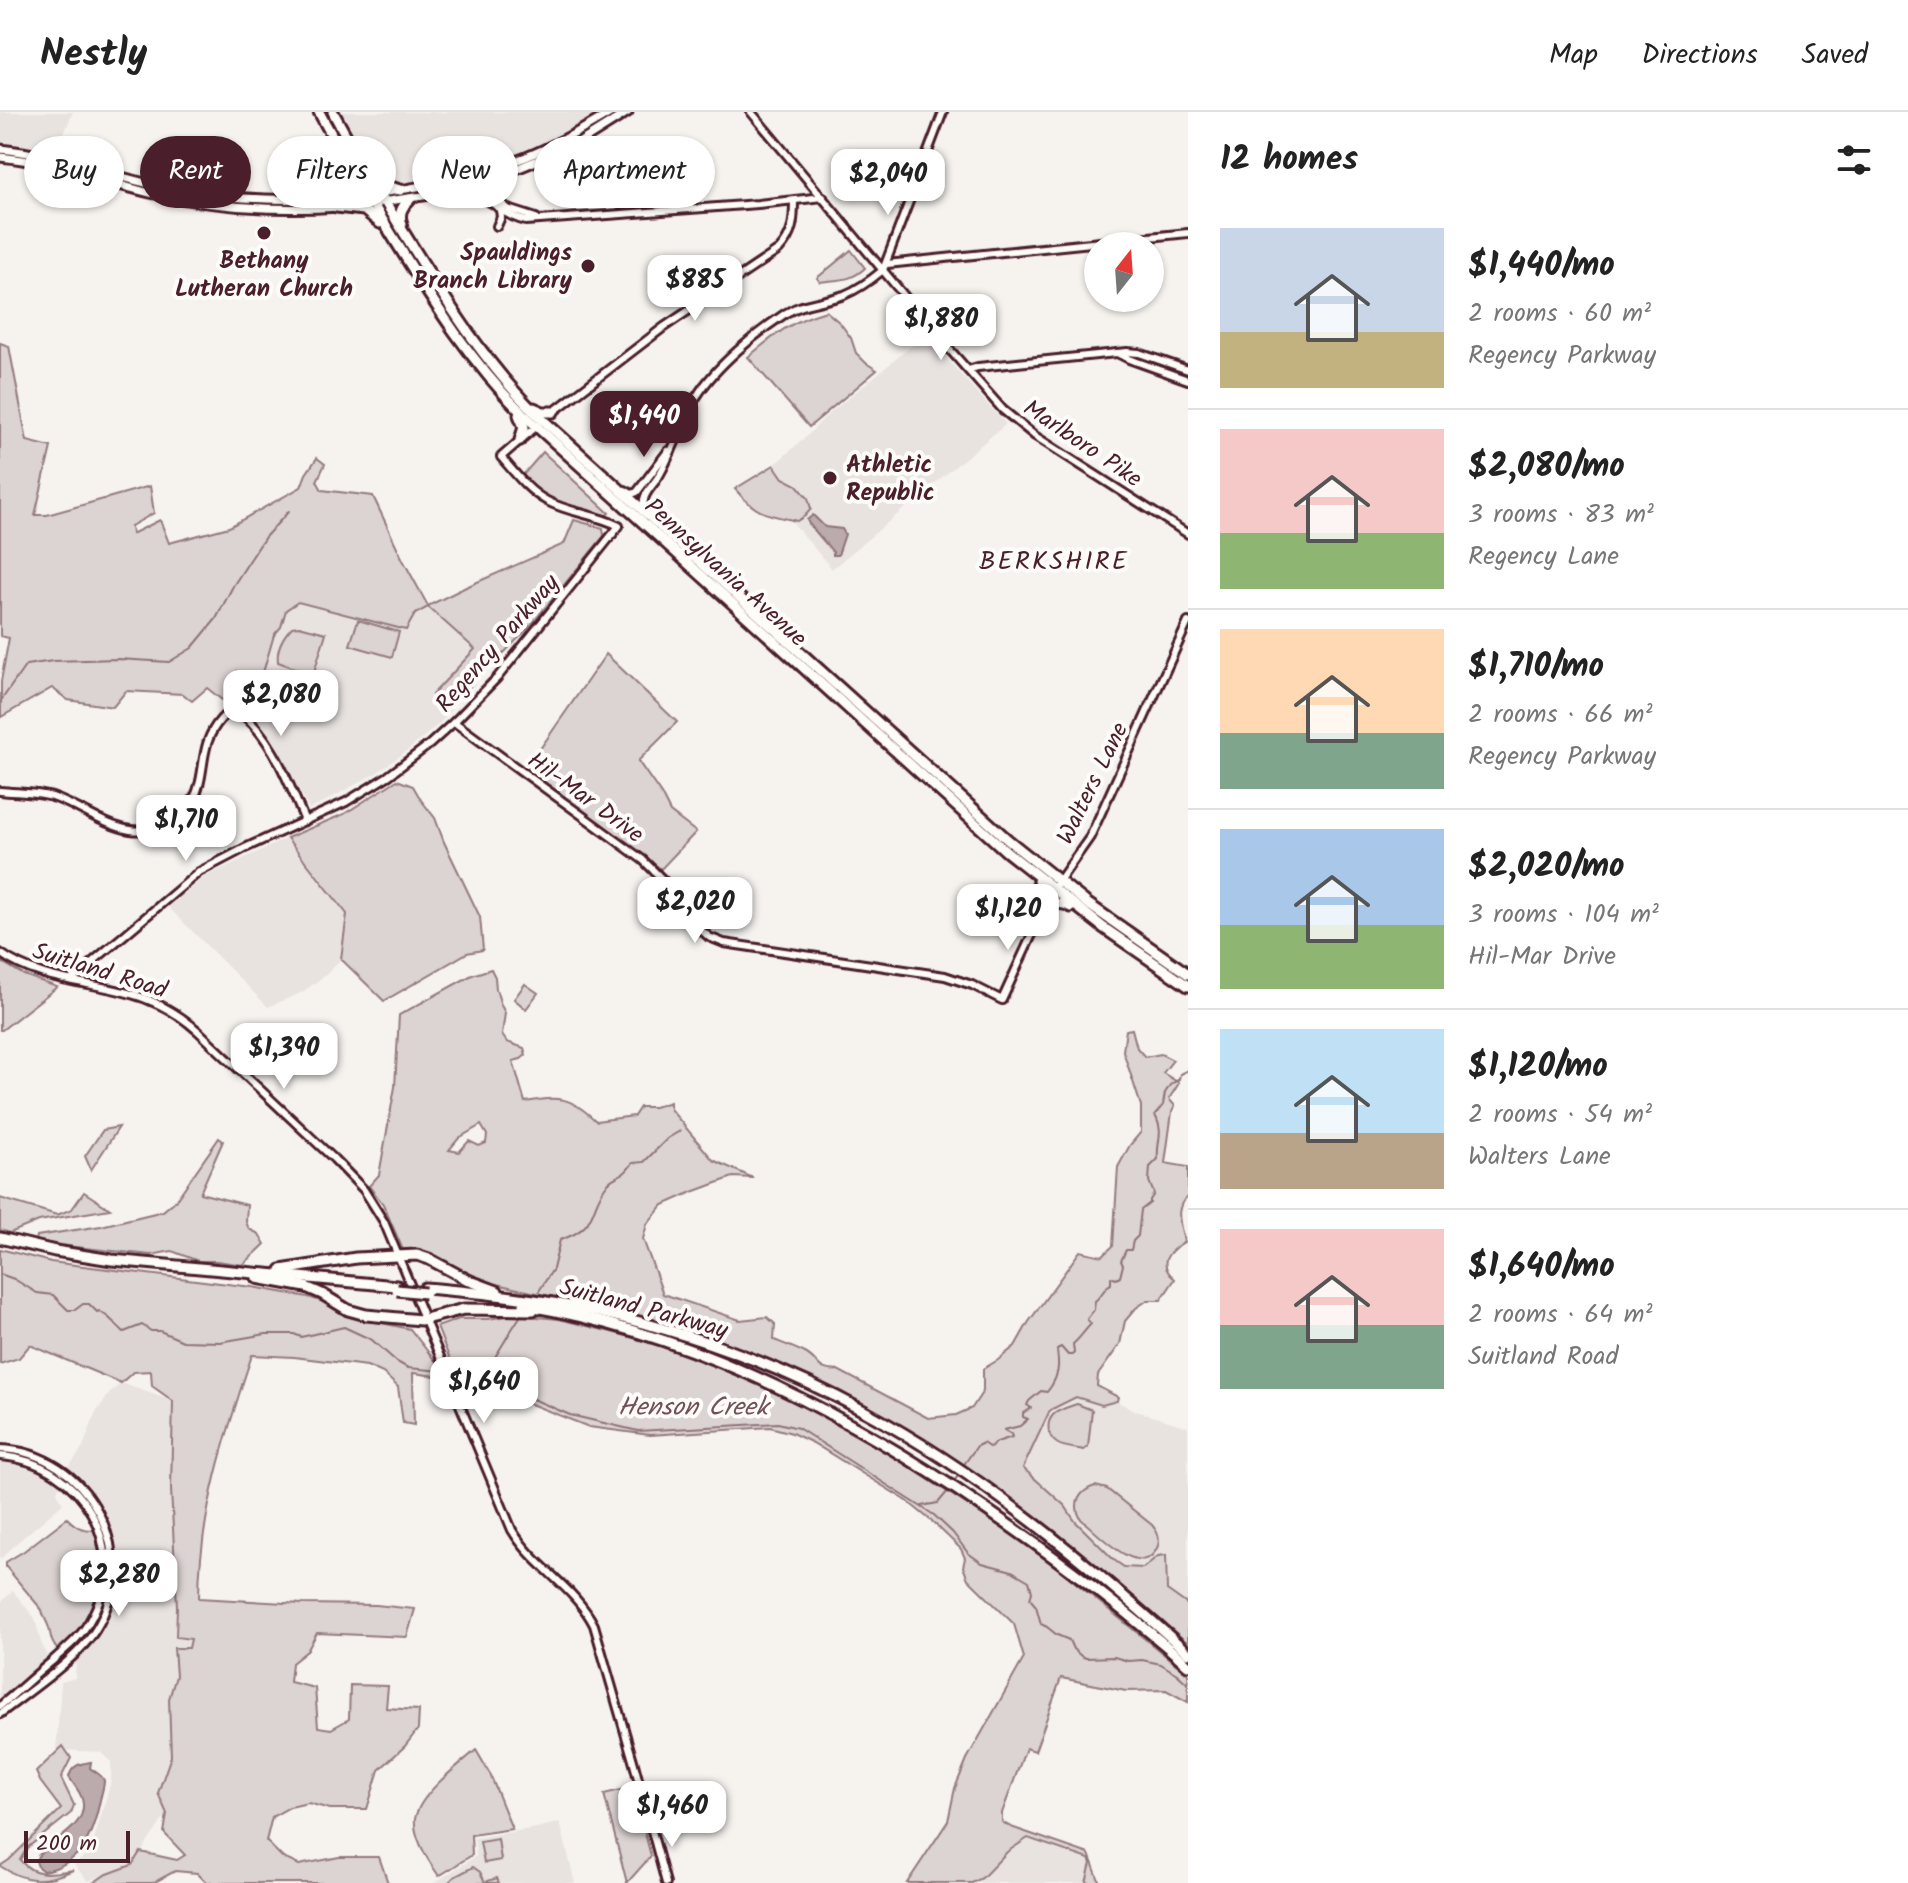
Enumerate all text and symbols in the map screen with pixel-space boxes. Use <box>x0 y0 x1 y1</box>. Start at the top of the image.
text: Nestly <box>40 25 147 85</box>
text: Map <box>1549 33 1598 78</box>
text: Directions <box>1642 33 1758 78</box>
text: Saved <box>1802 33 1868 78</box>
text: 12 homes <box>1220 133 1358 187</box>
chip: Buy <box>24 136 124 208</box>
chip: Rent <box>140 136 251 208</box>
chip: Filters <box>267 136 396 208</box>
chip: New <box>412 136 518 208</box>
chip: Apartment <box>534 136 715 208</box>
icon: filters <box>1832 138 1876 182</box>
pin: $2,040 <box>823 149 953 217</box>
text: $2,040 <box>849 154 927 196</box>
marker: Bethany Lutheran Church <box>255 224 273 242</box>
north arrow <box>1084 232 1164 312</box>
map controls <box>1084 232 1164 312</box>
place label: Spauldings Branch Library <box>413 234 573 301</box>
text: $1,440/mo <box>1468 239 1615 293</box>
place label: Bethany Lutheran Church <box>175 242 353 309</box>
pin: $885 <box>648 255 742 323</box>
marker: Spauldings Branch Library <box>579 257 597 275</box>
text: $885 <box>665 260 725 302</box>
icon: home <box>1284 260 1380 356</box>
text: 2 rooms · 60 m² <box>1468 293 1651 335</box>
pin: $1,880 <box>876 294 1006 362</box>
text: $1,880 <box>904 299 978 341</box>
text: Regency Parkway <box>1468 335 1656 377</box>
street label: Marlboro Pike <box>1015 390 1150 499</box>
pin: $1,440 <box>579 391 709 459</box>
text: $1,440 <box>608 396 680 438</box>
text: $2,080/mo <box>1468 440 1625 494</box>
place label: Athletic Republic <box>846 446 935 513</box>
icon: home <box>1284 461 1380 557</box>
marker: Athletic Republic <box>821 469 839 487</box>
street label: Pennsylvania Avenue <box>635 489 816 657</box>
text: 3 rooms · 83 m² <box>1468 494 1654 536</box>
text: Regency Lane <box>1468 536 1619 578</box>
district label: BERKSHIRE <box>979 541 1129 583</box>
street label: Regency Parkway <box>426 565 570 722</box>
text: $1,710/mo <box>1468 640 1604 694</box>
icon: home <box>1284 661 1380 757</box>
pin: $2,080 <box>216 670 346 738</box>
text: $2,080 <box>241 675 321 717</box>
text: 2 rooms · 66 m² <box>1468 694 1653 736</box>
street label: Walters Lane <box>1047 716 1140 851</box>
text: Regency Parkway <box>1468 736 1656 778</box>
street label: Hil-Mar Drive <box>518 742 652 854</box>
pin: $1,710 <box>121 795 251 863</box>
text: $1,710 <box>154 800 218 842</box>
text: $2,020/mo <box>1468 840 1625 894</box>
icon: home <box>1284 861 1380 957</box>
pin: $2,020 <box>630 877 760 945</box>
text: $2,020 <box>655 882 735 924</box>
pin: $1,120 <box>943 884 1073 952</box>
text: $1,120 <box>975 889 1041 931</box>
text: 3 rooms · 104 m² <box>1468 894 1659 936</box>
street label: Suitland Road <box>27 932 173 1011</box>
text: Hil-Mar Drive <box>1468 936 1616 978</box>
pin: $1,390 <box>219 1023 349 1091</box>
text: $1,390 <box>249 1028 319 1070</box>
text: $1,120/mo <box>1468 1040 1608 1094</box>
icon: home <box>1284 1061 1380 1157</box>
text: 2 rooms · 54 m² <box>1468 1094 1652 1136</box>
text: Walters Lane <box>1468 1136 1611 1178</box>
text: $1,640/mo <box>1468 1240 1615 1294</box>
icon: home <box>1284 1261 1380 1357</box>
street label: Suitland Parkway <box>555 1268 733 1351</box>
text: 2 rooms · 64 m² <box>1468 1294 1652 1336</box>
text: Suitland Road <box>1468 1336 1619 1378</box>
pin: $1,640 <box>419 1357 549 1425</box>
text: $1,640 <box>448 1362 520 1404</box>
water label: Henson Creek <box>618 1387 772 1429</box>
pin: $2,280 <box>54 1550 184 1618</box>
text: $2,280 <box>78 1555 160 1597</box>
pin: $1,460 <box>607 1781 737 1849</box>
text: $1,460 <box>636 1786 708 1828</box>
scale bar <box>24 1827 130 1863</box>
text: 200 m <box>36 1827 97 1862</box>

